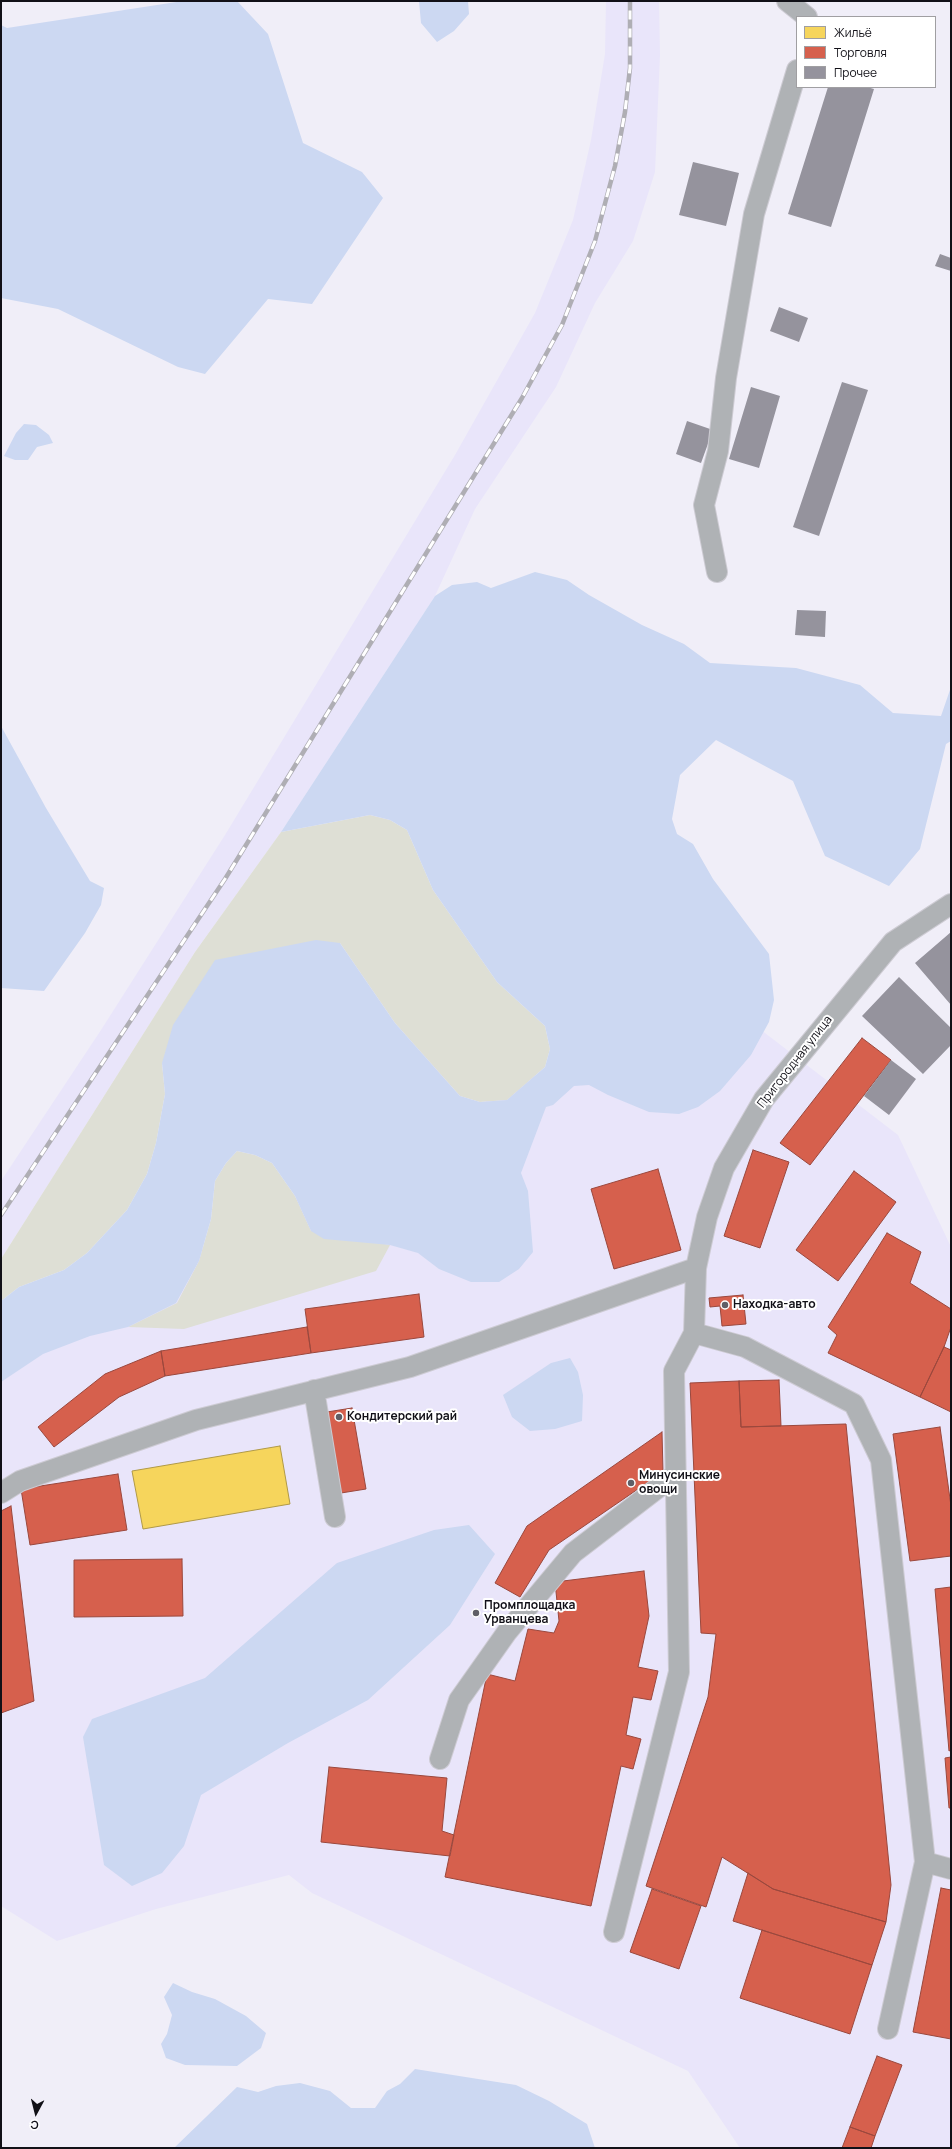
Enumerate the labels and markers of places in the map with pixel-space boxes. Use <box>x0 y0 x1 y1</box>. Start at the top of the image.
place label: Находка-авто <box>733 1298 816 1312</box>
marker: Находка-авто <box>720 1300 730 1310</box>
place label: Кондитерский рай <box>347 1410 457 1424</box>
marker: Кондитерский рай <box>334 1412 344 1422</box>
place label: Минусинские овощи <box>639 1469 720 1497</box>
marker: Минусинские овощи <box>626 1478 636 1488</box>
place label: Промплощадка Урванцева <box>484 1599 575 1627</box>
marker: Промплощадка Урванцева <box>471 1608 481 1618</box>

